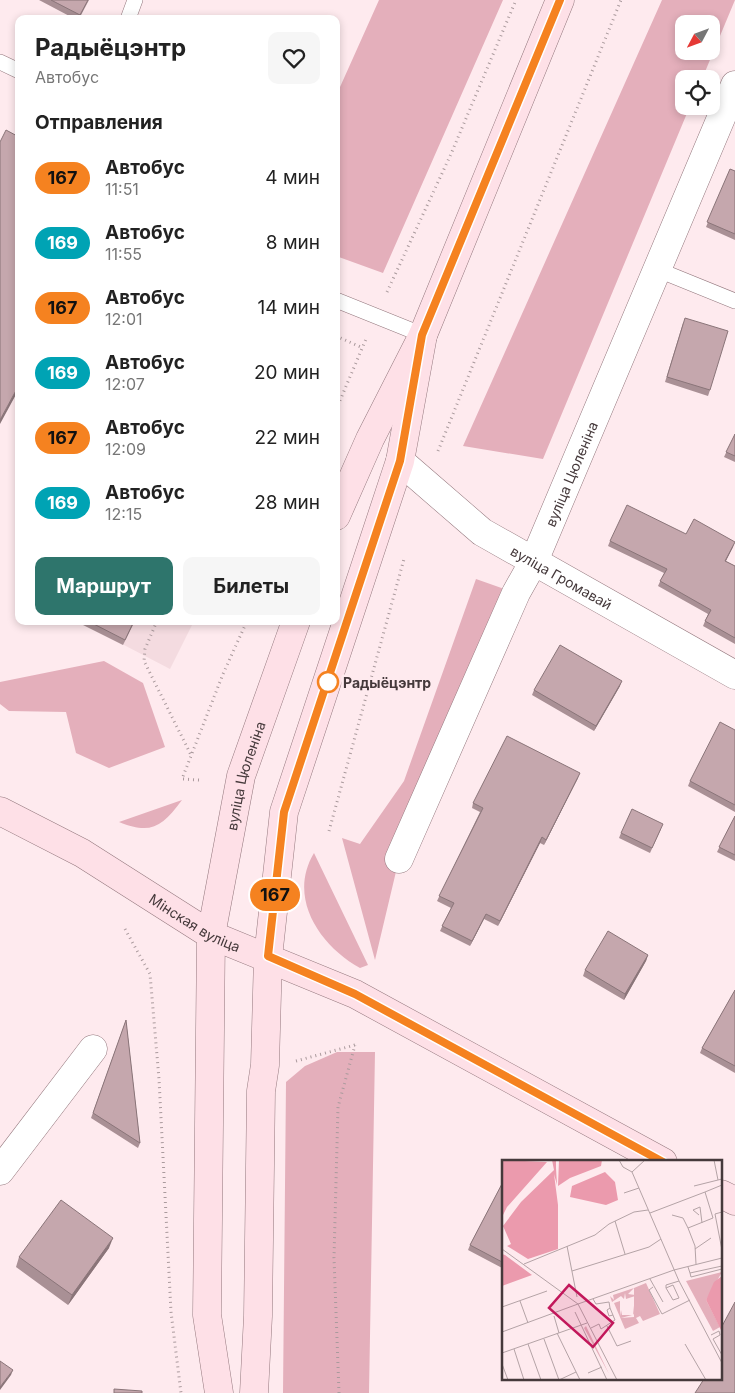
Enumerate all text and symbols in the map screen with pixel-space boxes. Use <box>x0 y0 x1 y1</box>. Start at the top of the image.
north arrow <box>675 15 720 60</box>
map controls <box>675 15 720 115</box>
button: heart <box>268 32 320 84</box>
text: Радыёцэнтр <box>35 33 186 62</box>
text: Автобус <box>35 67 99 87</box>
button: locate <box>675 70 720 115</box>
text: Отправления <box>35 111 163 134</box>
text: Автобус <box>105 156 185 179</box>
text: 4 мин <box>265 166 320 189</box>
text: 167 <box>48 167 77 188</box>
text: 11:51 <box>105 179 139 199</box>
text: Автобус <box>105 221 185 244</box>
text: 8 мин <box>266 231 320 254</box>
text: 169 <box>47 232 78 253</box>
text: 11:55 <box>105 244 142 264</box>
text: Автобус <box>105 286 185 309</box>
text: 14 мин <box>258 296 320 319</box>
text: 167 <box>48 297 77 318</box>
text: 12:01 <box>105 309 142 329</box>
text: Автобус <box>105 351 185 374</box>
text: 20 мин <box>254 361 320 384</box>
text: 169 <box>47 362 78 383</box>
text: 12:07 <box>105 374 145 394</box>
text: Автобус <box>105 416 185 439</box>
street label: вуліца Цюленіна <box>541 419 601 529</box>
text: 22 мин <box>254 426 320 449</box>
text: 167 <box>48 427 77 448</box>
text: 12:09 <box>105 439 146 459</box>
text: Автобус <box>105 481 185 504</box>
text: 28 мин <box>254 491 320 514</box>
text: 169 <box>47 492 78 513</box>
text: 12:15 <box>105 504 142 524</box>
street label: вуліца Громавай <box>508 542 615 612</box>
button: Маршрут <box>35 557 173 615</box>
button: Билеты <box>183 557 320 615</box>
marker: Радыёцэнтр <box>317 671 339 693</box>
place label: Радыёцэнтр <box>343 674 431 691</box>
street label: вуліца Цюленіна <box>222 719 268 832</box>
line badge: 167 <box>246 879 304 911</box>
text: 167 <box>260 884 290 905</box>
street label: Мінская вуліца <box>146 890 243 955</box>
inset map <box>502 1160 722 1380</box>

